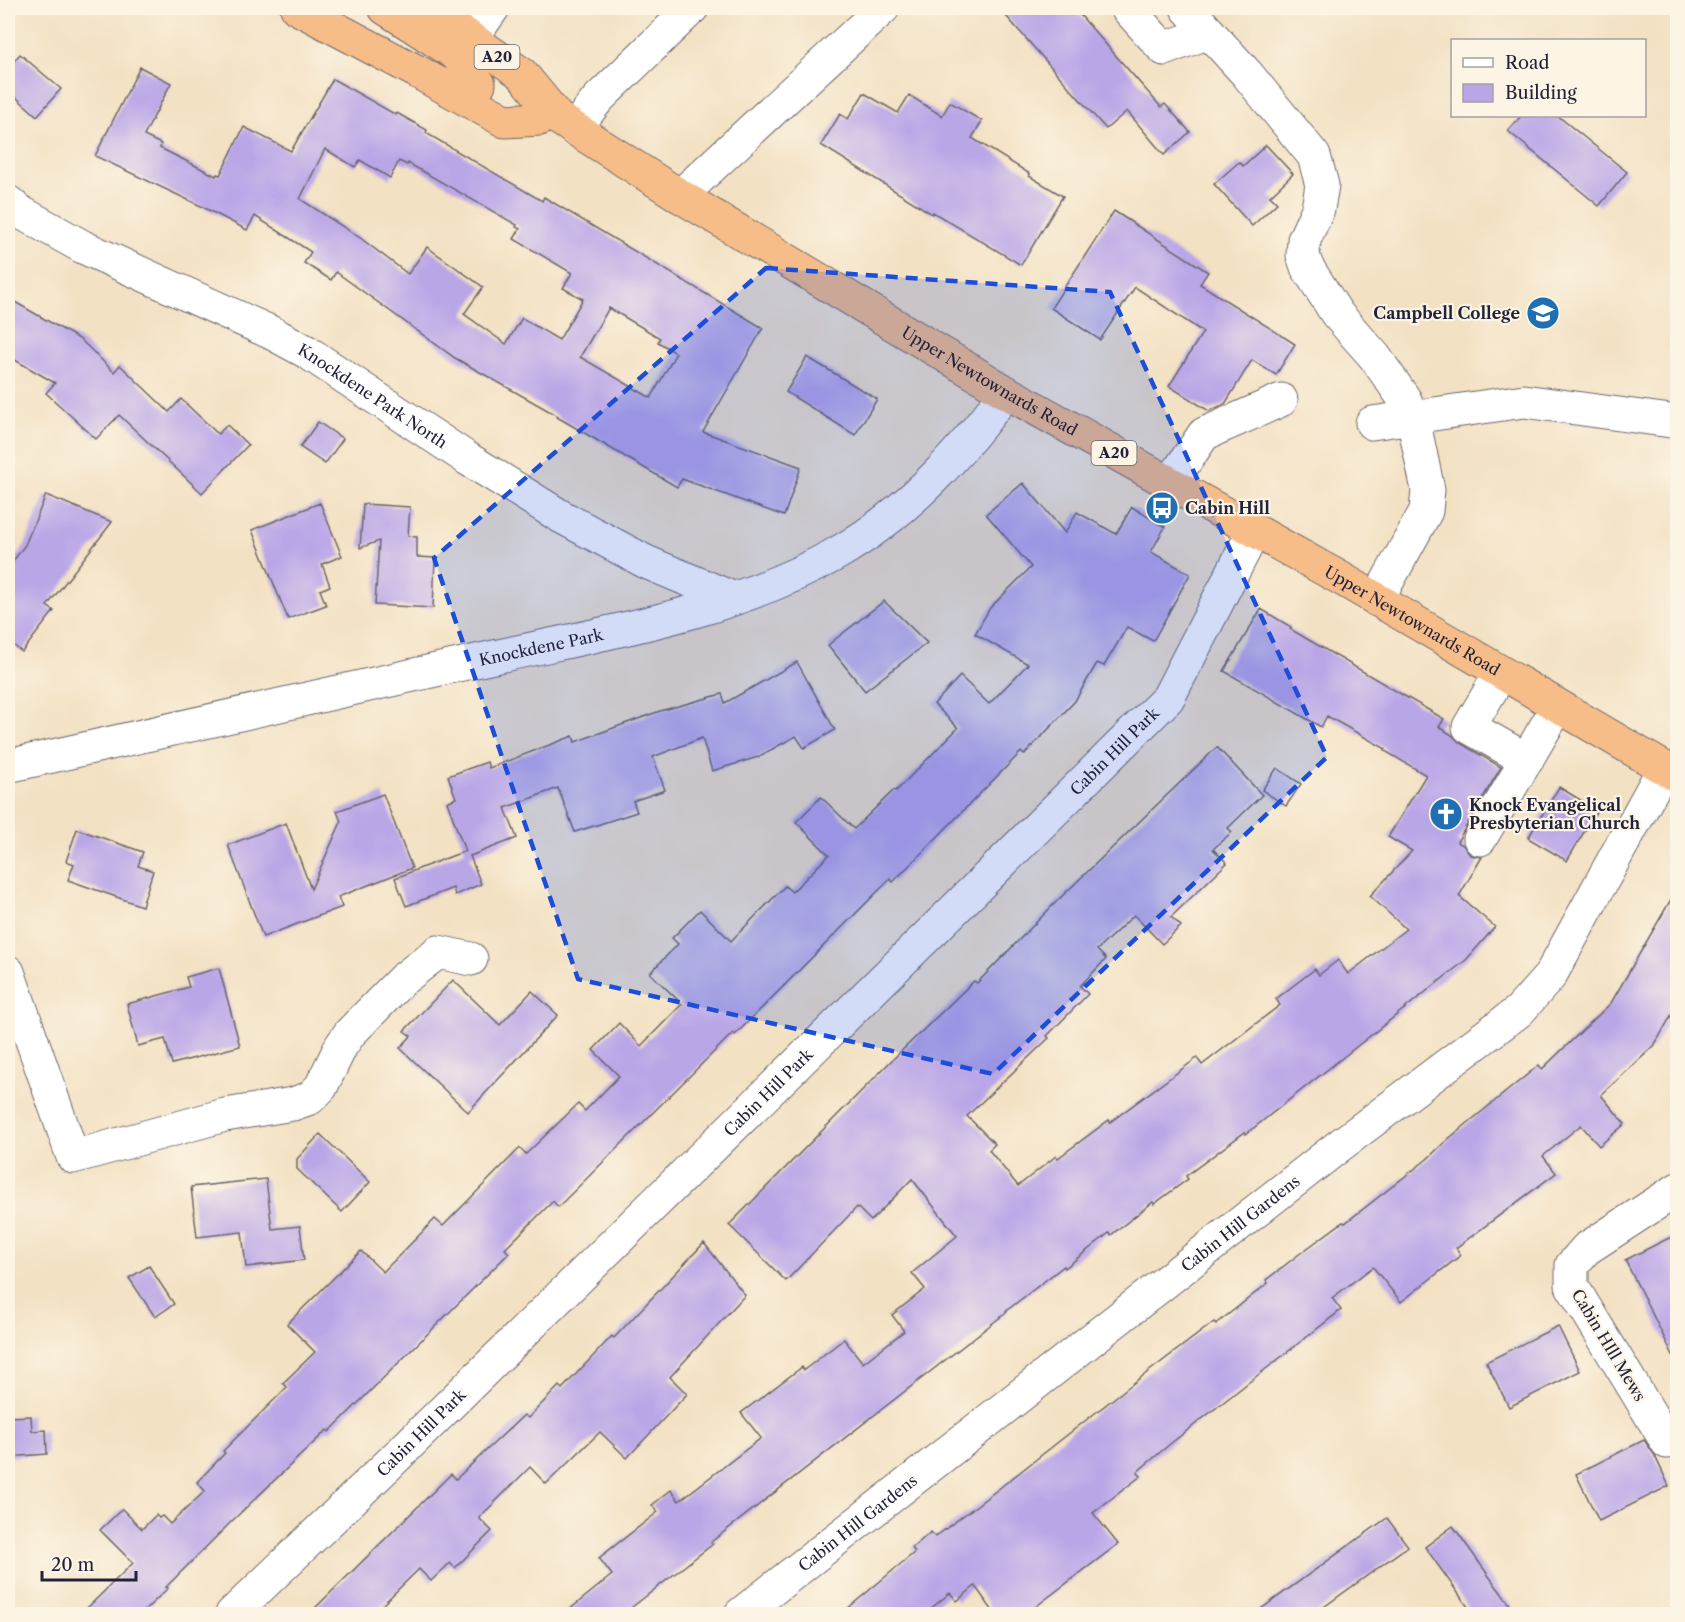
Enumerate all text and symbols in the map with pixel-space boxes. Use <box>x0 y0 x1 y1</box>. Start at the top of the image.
legend <box>1451 39 1646 117</box>
road number: A20 <box>474 45 520 69</box>
text: Road <box>1505 52 1550 74</box>
text: Building <box>1505 82 1577 104</box>
school or university icon: Campbell College <box>1525 295 1561 331</box>
place label: Campbell College <box>1373 303 1520 323</box>
street label: Upper Newtownards Road <box>898 322 1081 440</box>
street label: Knockdene Park North <box>295 339 451 452</box>
road number: A20 <box>1092 441 1136 465</box>
bus stop icon: Cabin Hill <box>1144 490 1180 526</box>
place label: Cabin Hill <box>1185 498 1270 518</box>
street label: Upper Newtownards Road <box>1321 561 1504 680</box>
street label: Knockdene Park <box>477 624 605 670</box>
street label: Cabin Hill Park <box>1066 703 1163 799</box>
place label: Knock Evangelical Presbyterian Church <box>1469 795 1640 833</box>
church icon: Knock Evangelical Presbyterian Church <box>1428 796 1464 832</box>
street label: Cabin Hill Park <box>719 1044 817 1140</box>
street label: Cabin Hill Gardens <box>1177 1170 1304 1276</box>
street label: Cabin HIll Mews <box>1568 1285 1650 1405</box>
street label: Cabin Hill Park <box>372 1384 470 1481</box>
street label: Cabin Hill Gardens <box>794 1470 921 1576</box>
scale bar <box>42 1544 136 1582</box>
text: 20 m <box>51 1554 95 1576</box>

